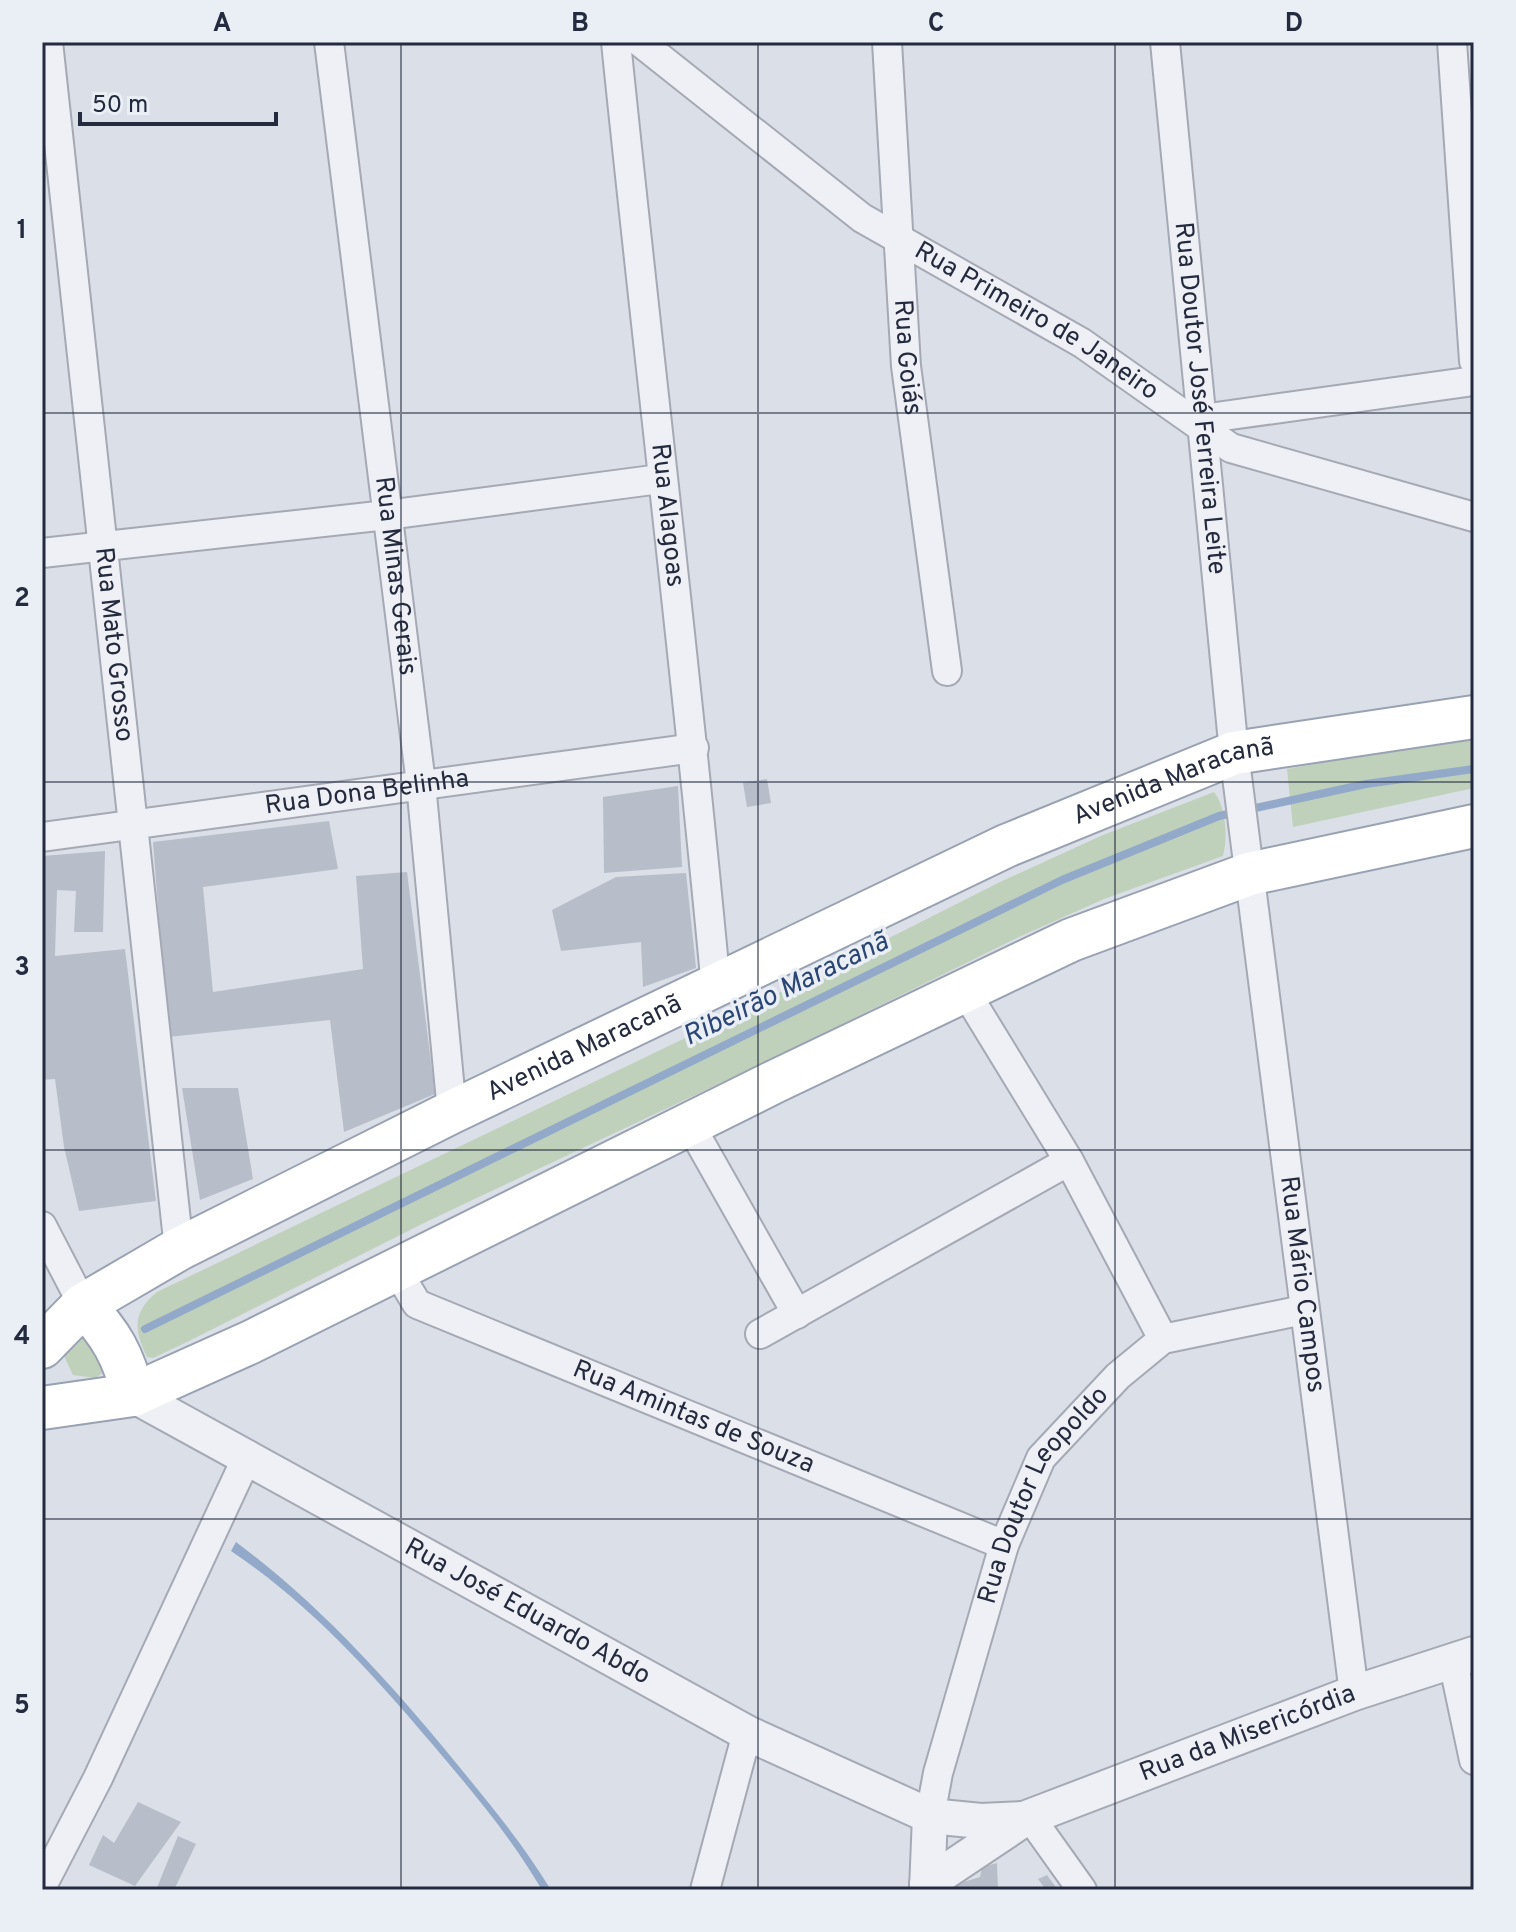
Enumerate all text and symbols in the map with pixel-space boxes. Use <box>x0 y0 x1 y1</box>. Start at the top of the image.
text: A <box>213 8 231 41</box>
text: B <box>571 8 589 41</box>
text: C <box>928 8 944 41</box>
text: D <box>1285 8 1303 41</box>
scale bar <box>80 76 276 126</box>
text: 50 m <box>92 91 148 121</box>
text: 1 <box>17 215 27 248</box>
street label: Rua Doutor José Ferreira Leite <box>1166 221 1233 576</box>
street label: Rua Primeiro de Janeiro <box>908 235 1165 408</box>
street label: Rua Goiás <box>886 298 929 417</box>
street label: Rua Alagoas <box>643 442 691 589</box>
street label: Rua Minas Gerais <box>367 475 424 677</box>
street label: Rua Mato Grosso <box>86 546 140 743</box>
text: 2 <box>14 583 30 616</box>
street label: Avenida Maracanã <box>1068 731 1276 833</box>
street label: Rua Dona Belinha <box>263 762 471 823</box>
water label: Ribeirão Maracanã <box>677 924 896 1055</box>
text: 3 <box>14 952 30 985</box>
street label: Avenida Maracanã <box>481 988 687 1109</box>
street label: Rua Mário Campos <box>1272 1174 1332 1395</box>
text: 4 <box>14 1321 30 1354</box>
street label: Rua Amintas de Souza <box>568 1353 819 1482</box>
street label: Rua Doutor Leopoldo <box>971 1380 1116 1608</box>
street label: Rua José Eduardo Abdo <box>398 1531 656 1693</box>
street label: Rua da Misericórdia <box>1135 1678 1360 1790</box>
text: 5 <box>14 1690 30 1723</box>

